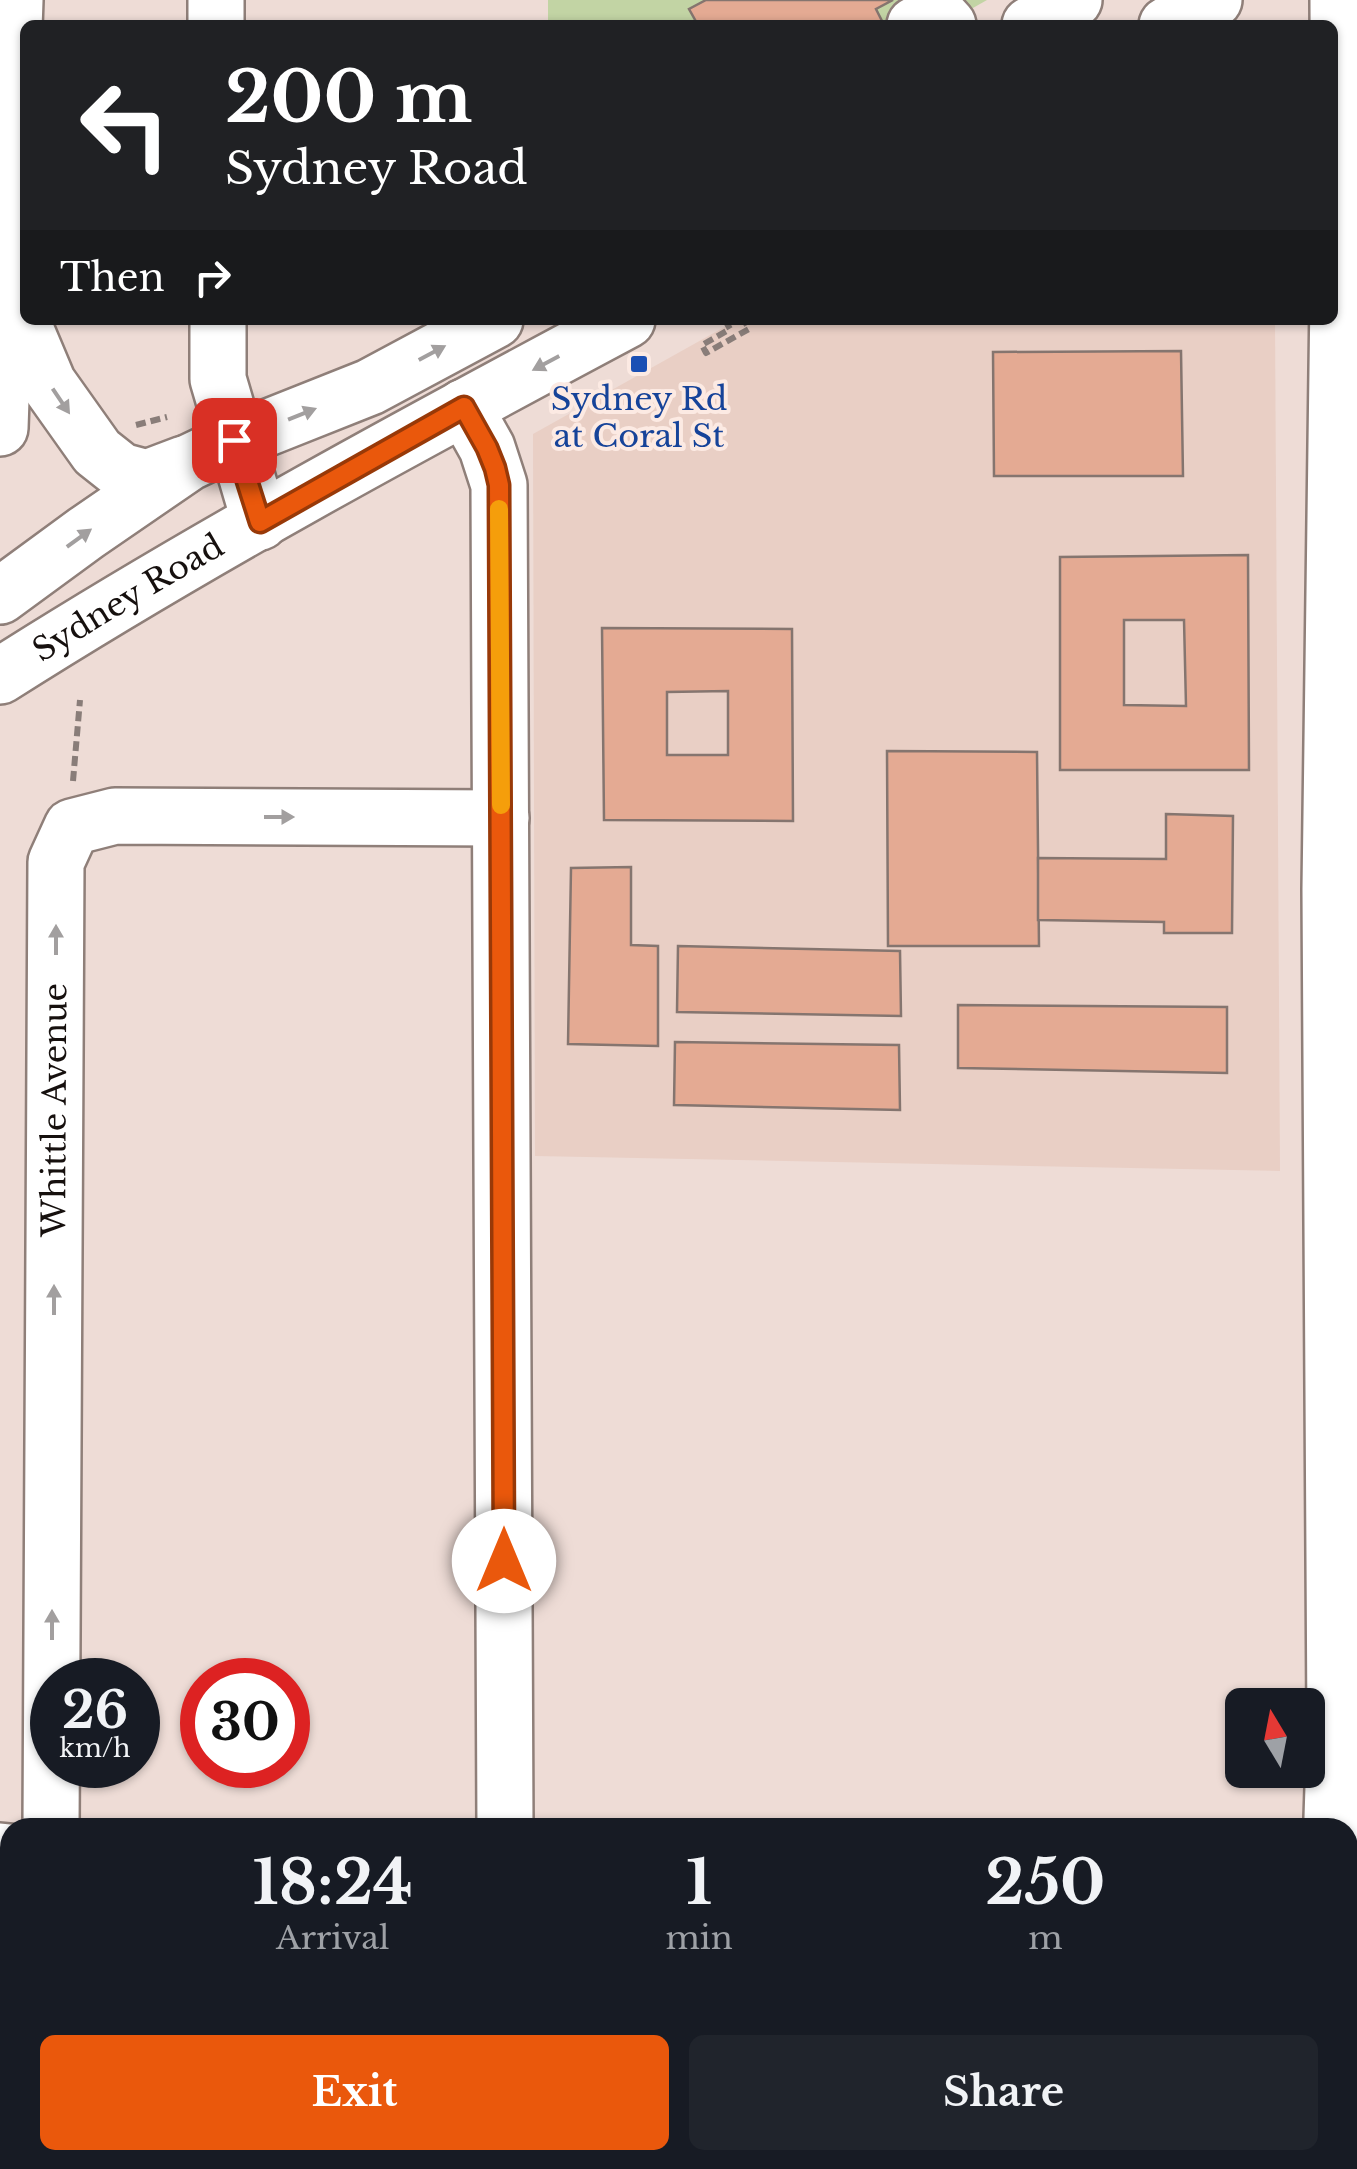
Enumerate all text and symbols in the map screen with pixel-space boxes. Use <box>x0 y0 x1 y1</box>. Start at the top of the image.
text: 200 m <box>225 54 472 141</box>
icon: left <box>60 60 190 190</box>
text: Sydney Road <box>225 140 528 196</box>
icon: right <box>185 250 240 305</box>
text: Then <box>60 254 165 301</box>
one-way arrow <box>418 345 447 362</box>
marker: Sydney Rd at Coral St <box>628 353 650 375</box>
one-way arrow <box>531 355 560 372</box>
place label: Sydney Rd at Coral St <box>551 379 727 456</box>
one-way arrow <box>50 387 70 414</box>
pin <box>192 398 277 483</box>
one-way arrow <box>287 405 317 421</box>
icon: arrive <box>207 413 262 468</box>
street label: Sydney Road <box>25 526 231 670</box>
one-way arrow <box>65 529 92 548</box>
one-way arrow <box>264 809 296 825</box>
one-way arrow <box>48 924 64 956</box>
street label: Whittle Avenue <box>34 983 75 1238</box>
one-way arrow <box>46 1284 62 1316</box>
position arrow <box>452 1509 556 1613</box>
one-way arrow <box>44 1609 60 1641</box>
speed limit sign: 30 <box>180 1658 310 1788</box>
text: 26 <box>62 1679 128 1742</box>
north arrow <box>1225 1688 1325 1788</box>
map controls <box>1225 1688 1325 1788</box>
text: km/h <box>60 1733 130 1764</box>
text: 18:24 <box>253 1846 413 1920</box>
text: 1 <box>686 1846 712 1920</box>
text: 250 <box>985 1846 1105 1920</box>
text: Arrival <box>276 1918 389 1958</box>
text: min <box>665 1918 733 1958</box>
text: m <box>1028 1918 1063 1958</box>
button: Exit <box>40 2035 669 2150</box>
button: Share <box>689 2035 1318 2150</box>

